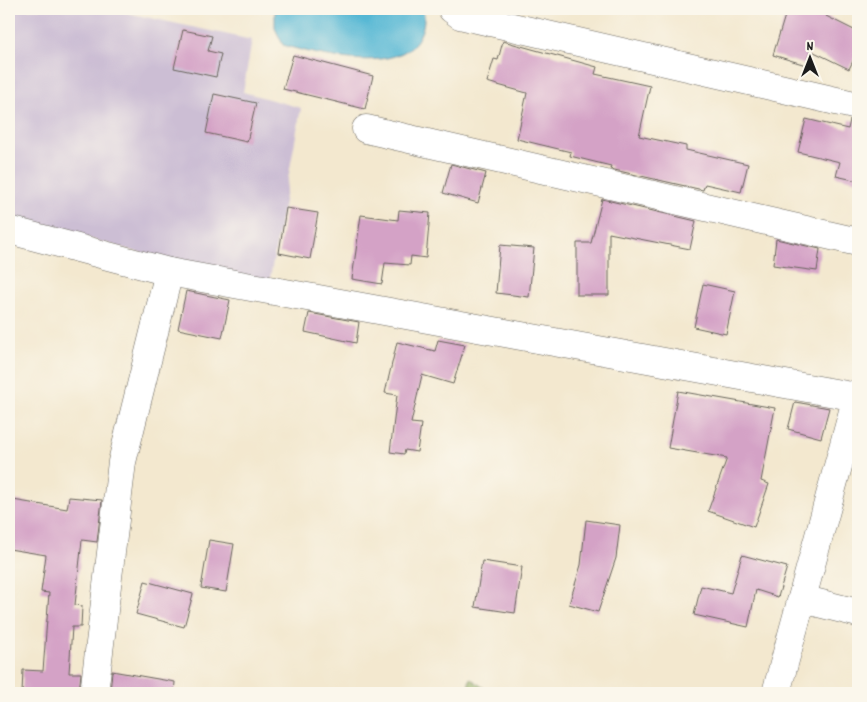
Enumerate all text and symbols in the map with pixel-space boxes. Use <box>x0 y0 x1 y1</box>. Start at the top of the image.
north arrow <box>784 32 834 82</box>
text: N <box>807 37 814 57</box>

